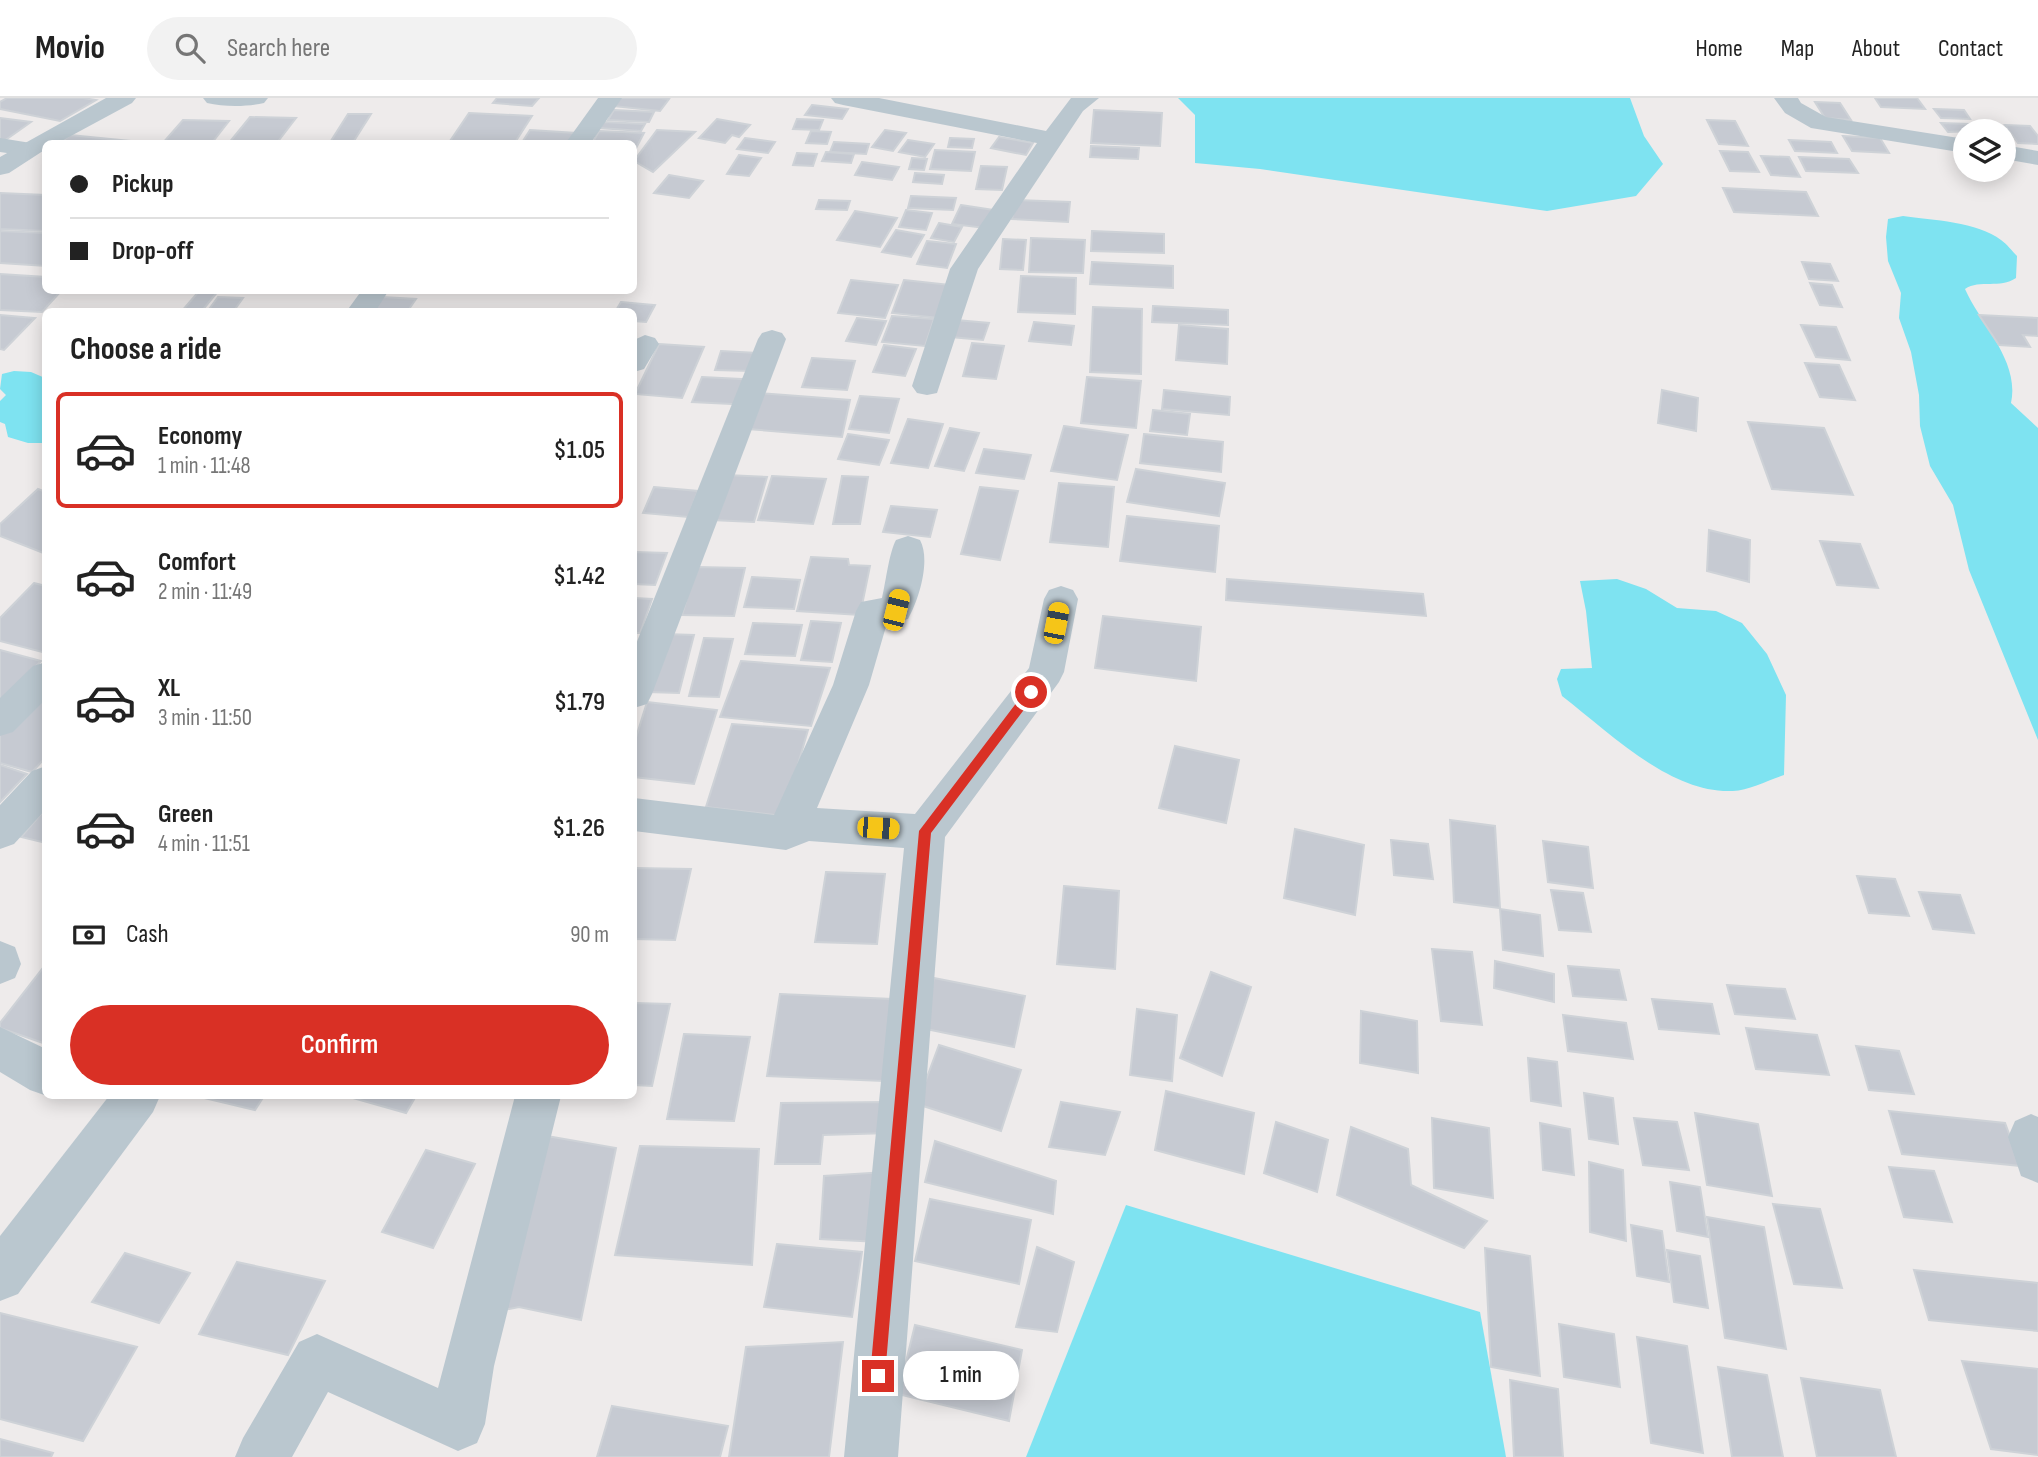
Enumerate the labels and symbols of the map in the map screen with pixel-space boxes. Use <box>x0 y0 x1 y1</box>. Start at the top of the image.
car <box>881 587 912 633</box>
car <box>1042 600 1071 646</box>
route start <box>1015 676 1047 708</box>
car <box>857 816 900 840</box>
callout: 1 min <box>903 1352 1018 1400</box>
route end <box>862 1360 894 1392</box>

